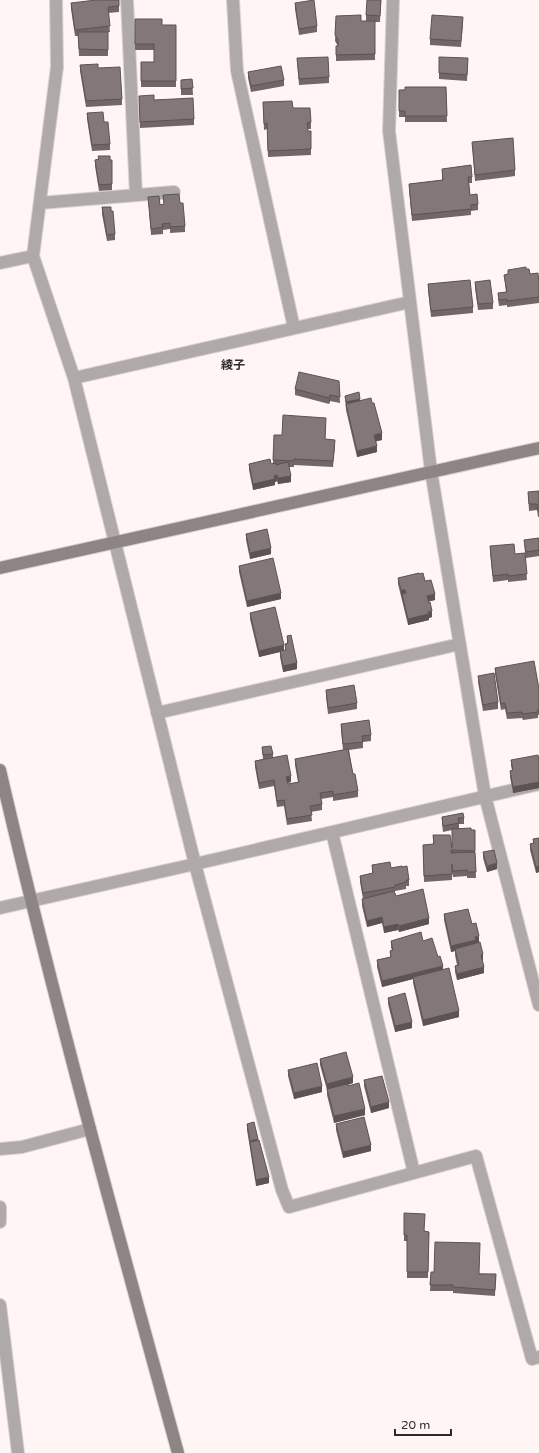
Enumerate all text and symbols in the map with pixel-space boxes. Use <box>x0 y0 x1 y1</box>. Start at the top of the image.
district label: 綾子 <box>221 358 245 372</box>
scale bar <box>395 1411 451 1437</box>
text: 20 m <box>401 1418 430 1432</box>

